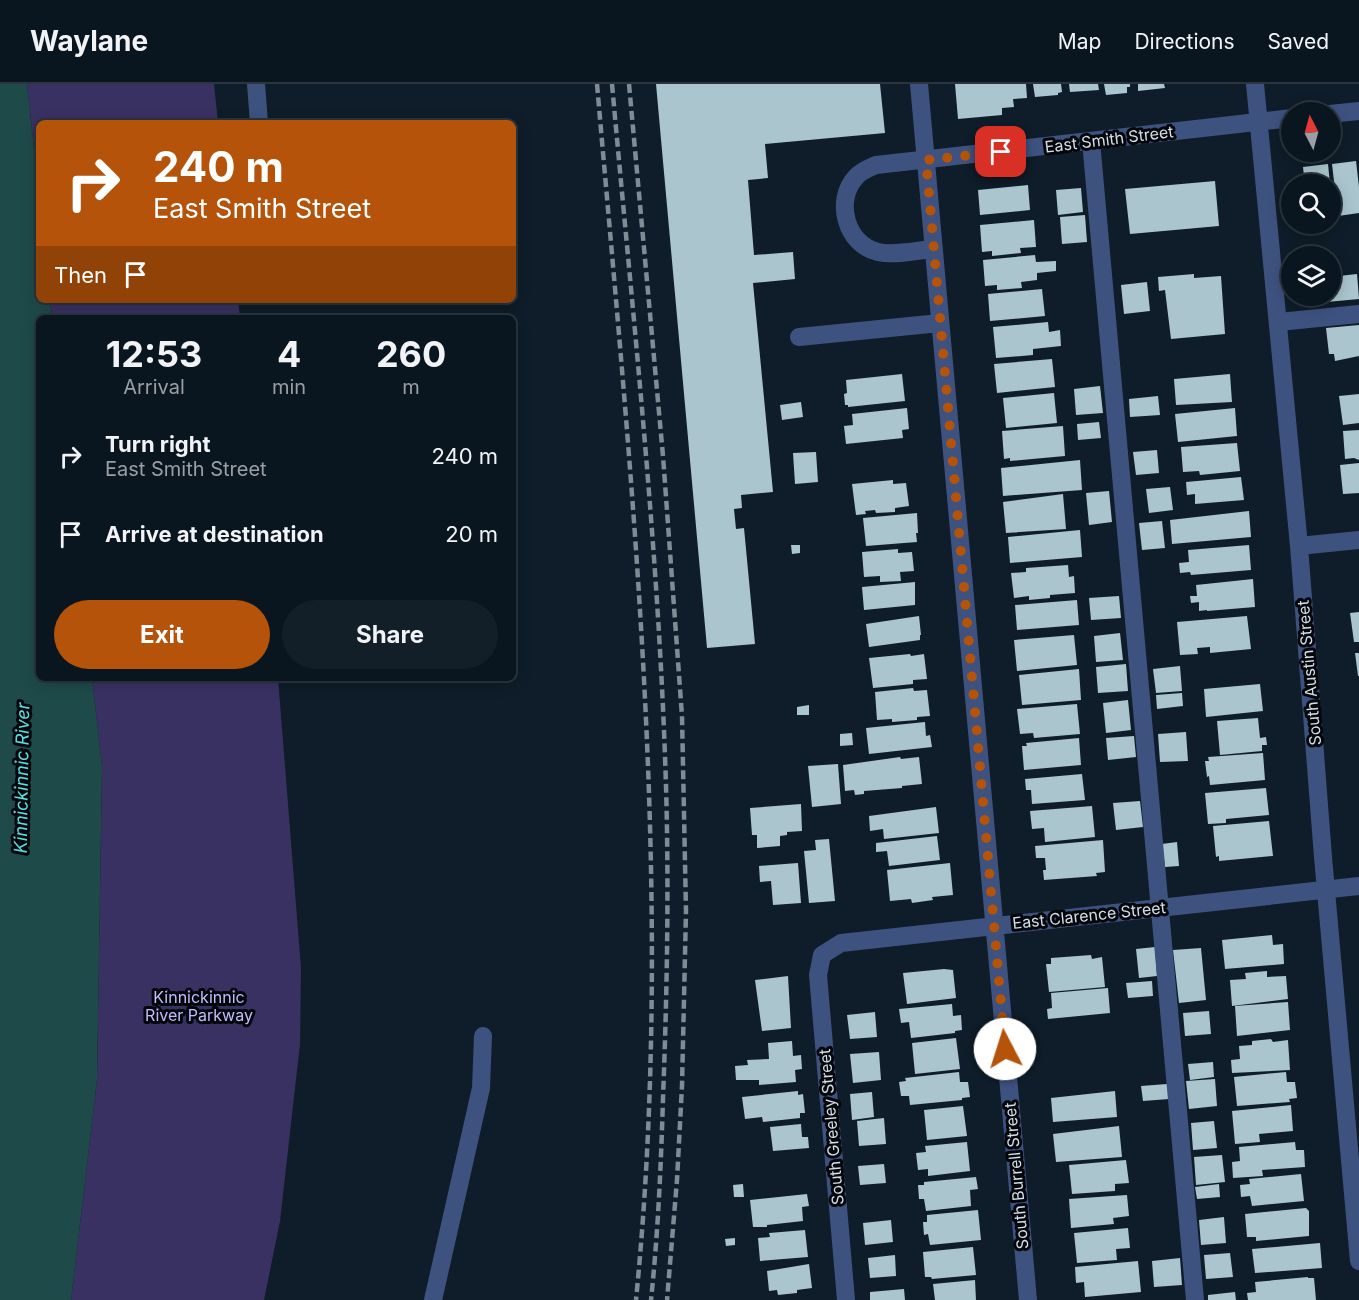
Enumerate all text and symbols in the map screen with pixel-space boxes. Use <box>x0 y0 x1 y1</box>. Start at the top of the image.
text: Waylane <box>30 24 148 58</box>
text: Map <box>1058 29 1101 54</box>
text: Directions <box>1134 29 1235 54</box>
text: Saved <box>1268 29 1329 54</box>
north arrow <box>1281 102 1341 162</box>
map controls <box>1281 102 1341 306</box>
street label: East Smith Street <box>1044 121 1174 157</box>
pin <box>975 126 1026 177</box>
icon: arrive <box>984 135 1017 168</box>
text: 240 m <box>153 141 284 192</box>
icon: right <box>54 144 132 222</box>
button: search <box>1281 174 1341 234</box>
text: East Smith Street <box>153 192 371 225</box>
button: layers <box>1281 246 1341 306</box>
icon: arrive <box>119 258 152 291</box>
text: Then <box>54 262 107 288</box>
text: 12:53 <box>106 332 202 376</box>
text: 4 <box>277 332 301 376</box>
text: 260 <box>376 332 446 376</box>
text: Arrival <box>123 375 185 399</box>
text: min <box>272 375 306 399</box>
text: m <box>402 375 420 399</box>
text: Turn right <box>105 431 211 457</box>
icon: right <box>54 440 87 473</box>
text: 240 m <box>431 443 498 469</box>
text: East Smith Street <box>105 457 267 481</box>
icon: arrive <box>54 518 87 551</box>
text: Arrive at destination <box>105 521 324 547</box>
text: 20 m <box>445 521 498 547</box>
button: Exit <box>54 600 270 669</box>
button: Share <box>282 600 498 669</box>
street label: South Austin Street <box>1293 600 1325 746</box>
water label: Kinnickinnic River <box>10 701 33 854</box>
street label: East Clarence Street <box>1011 897 1167 933</box>
park label: Kinnickinnic River Parkway <box>145 987 253 1025</box>
position arrow <box>973 1017 1037 1081</box>
street label: South Greeley Street <box>814 1048 848 1206</box>
street label: South Burrell Street <box>1000 1102 1032 1250</box>

